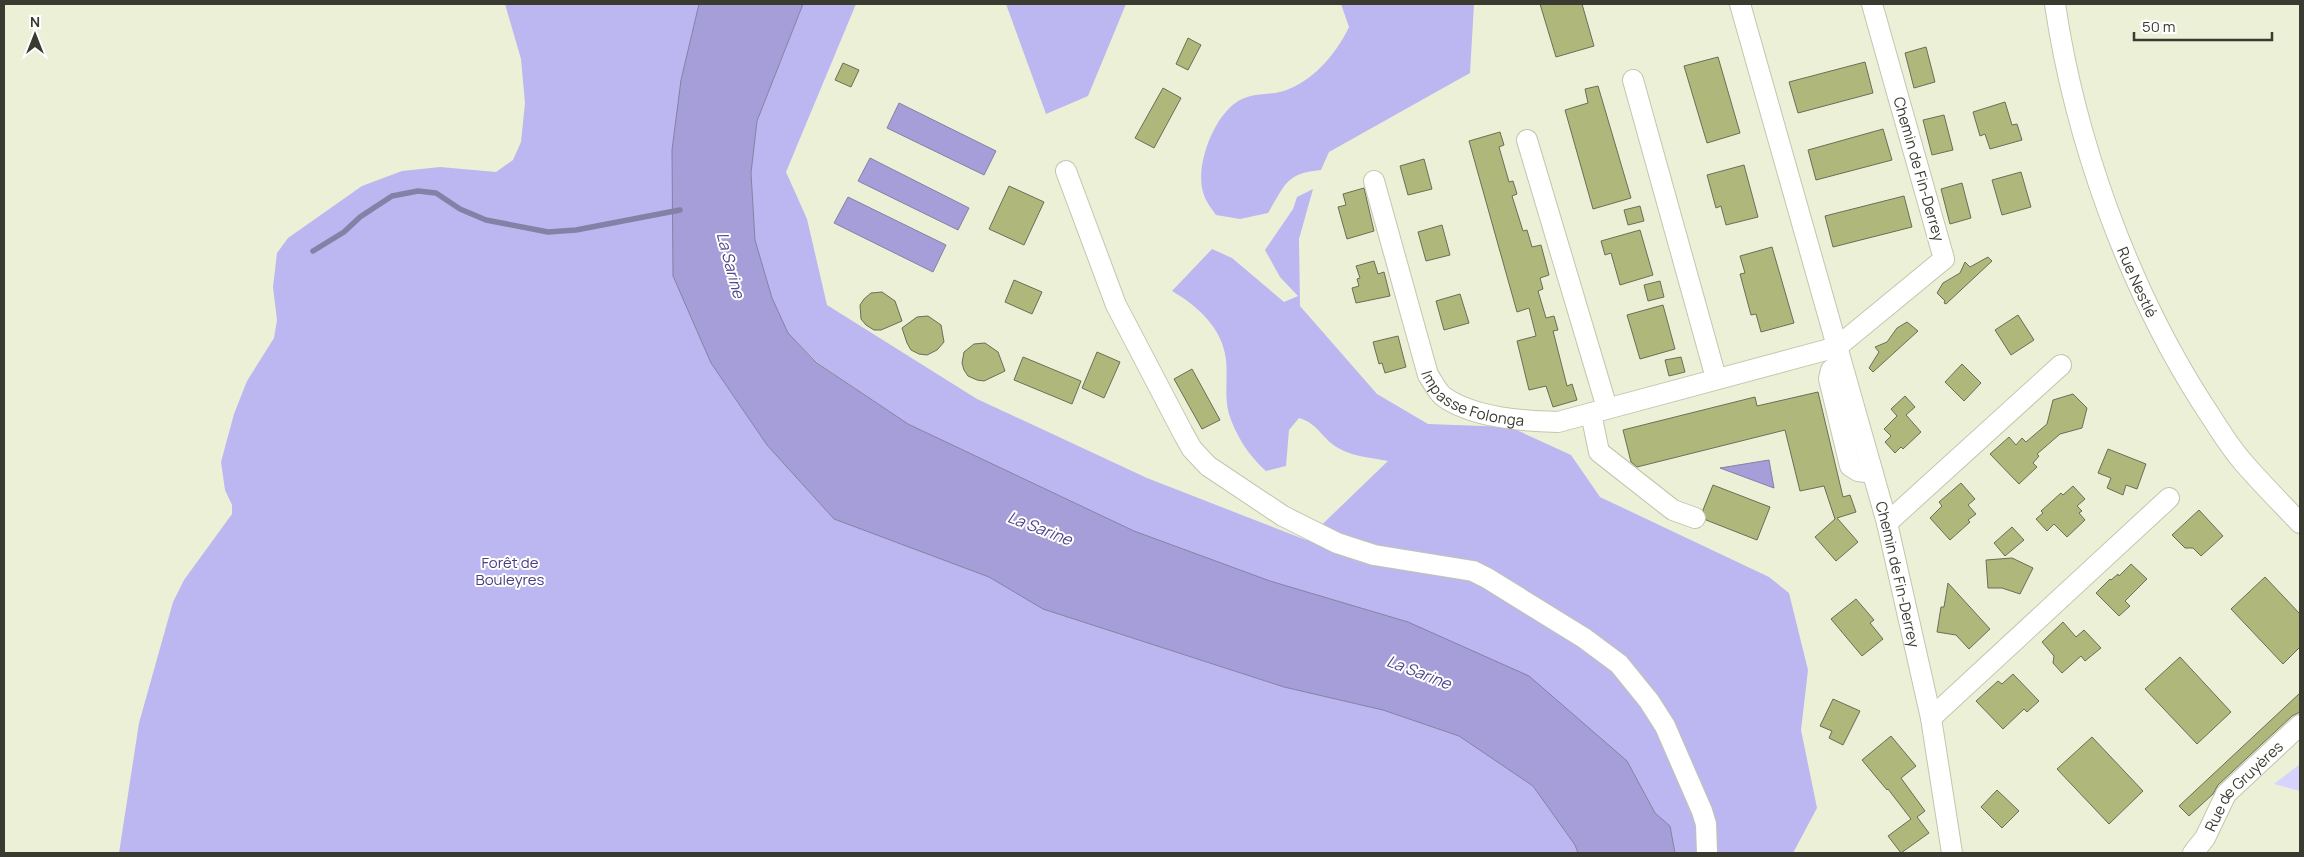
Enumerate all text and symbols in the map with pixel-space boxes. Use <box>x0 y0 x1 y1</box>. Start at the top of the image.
north arrow <box>10 10 60 60</box>
scale bar <box>2134 10 2272 42</box>
text: N <box>30 12 40 31</box>
text: 50 m <box>2142 16 2176 37</box>
street label: Chemin de Fin-Derrey <box>1888 94 1950 244</box>
water label: La Sarine <box>712 230 751 302</box>
street label: Rue Nestlé <box>2113 244 2163 321</box>
street label: Impasse Folonga <box>1417 368 1525 431</box>
street label: Chemin de Fin-Derrey <box>1871 499 1925 650</box>
water label: La Sarine <box>1005 506 1077 551</box>
park label: Forêt de Bouleyres <box>476 552 545 590</box>
water label: La Sarine <box>1384 650 1456 695</box>
street label: Rue de Gruyères <box>2199 736 2288 835</box>

